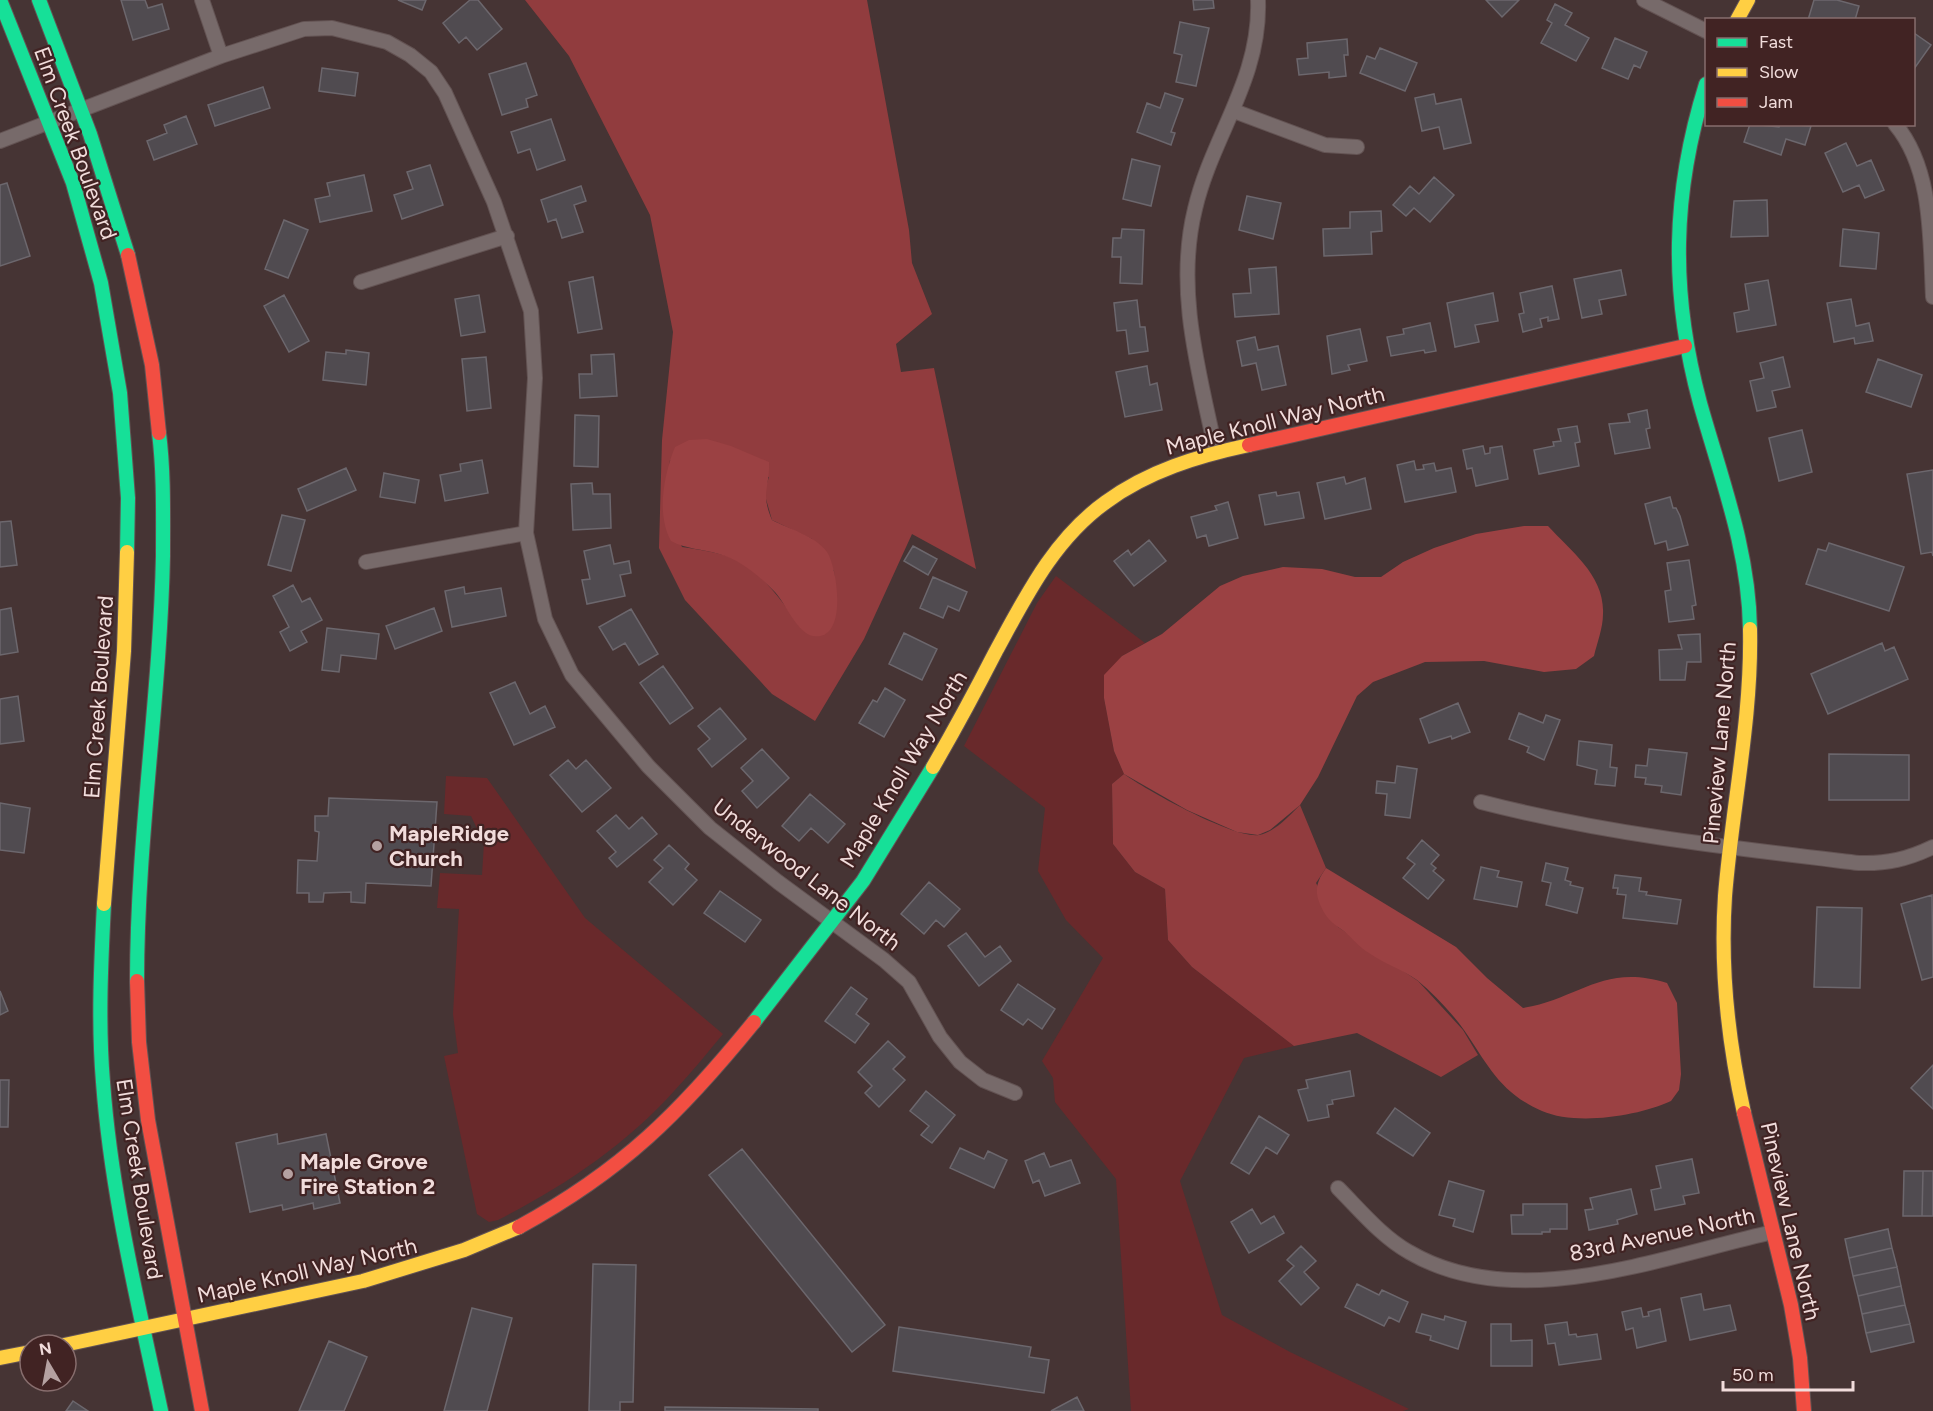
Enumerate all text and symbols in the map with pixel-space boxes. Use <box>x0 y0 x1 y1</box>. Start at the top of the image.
legend <box>1705 18 1915 126</box>
text: Fast <box>1759 31 1793 53</box>
street label: Elm Creek Boulevard <box>28 43 123 243</box>
text: Slow <box>1759 61 1798 83</box>
text: Jam <box>1759 91 1793 113</box>
street label: Maple Knoll Way North <box>1163 380 1387 461</box>
street label: Elm Creek Boulevard <box>78 595 119 799</box>
street label: Pineview Lane North <box>1697 641 1742 845</box>
street label: Maple Knoll Way North <box>834 666 973 873</box>
street label: Underwood Lane North <box>707 793 906 956</box>
place label: MapleRidge Church <box>389 820 509 872</box>
marker: MapleRidge Church <box>370 839 384 853</box>
street label: Elm Creek Boulevard <box>110 1077 169 1282</box>
street label: Pineview Lane North <box>1755 1119 1826 1323</box>
place label: Maple Grove Fire Station 2 <box>300 1148 435 1200</box>
marker: Maple Grove Fire Station 2 <box>281 1167 295 1181</box>
street label: 83rd Avenue North <box>1567 1202 1757 1267</box>
street label: Maple Knoll Way North <box>195 1232 420 1309</box>
north arrow <box>18 1333 78 1393</box>
text: N <box>38 1338 53 1359</box>
scale bar <box>1723 1354 1854 1392</box>
text: 50 m <box>1732 1364 1774 1386</box>

